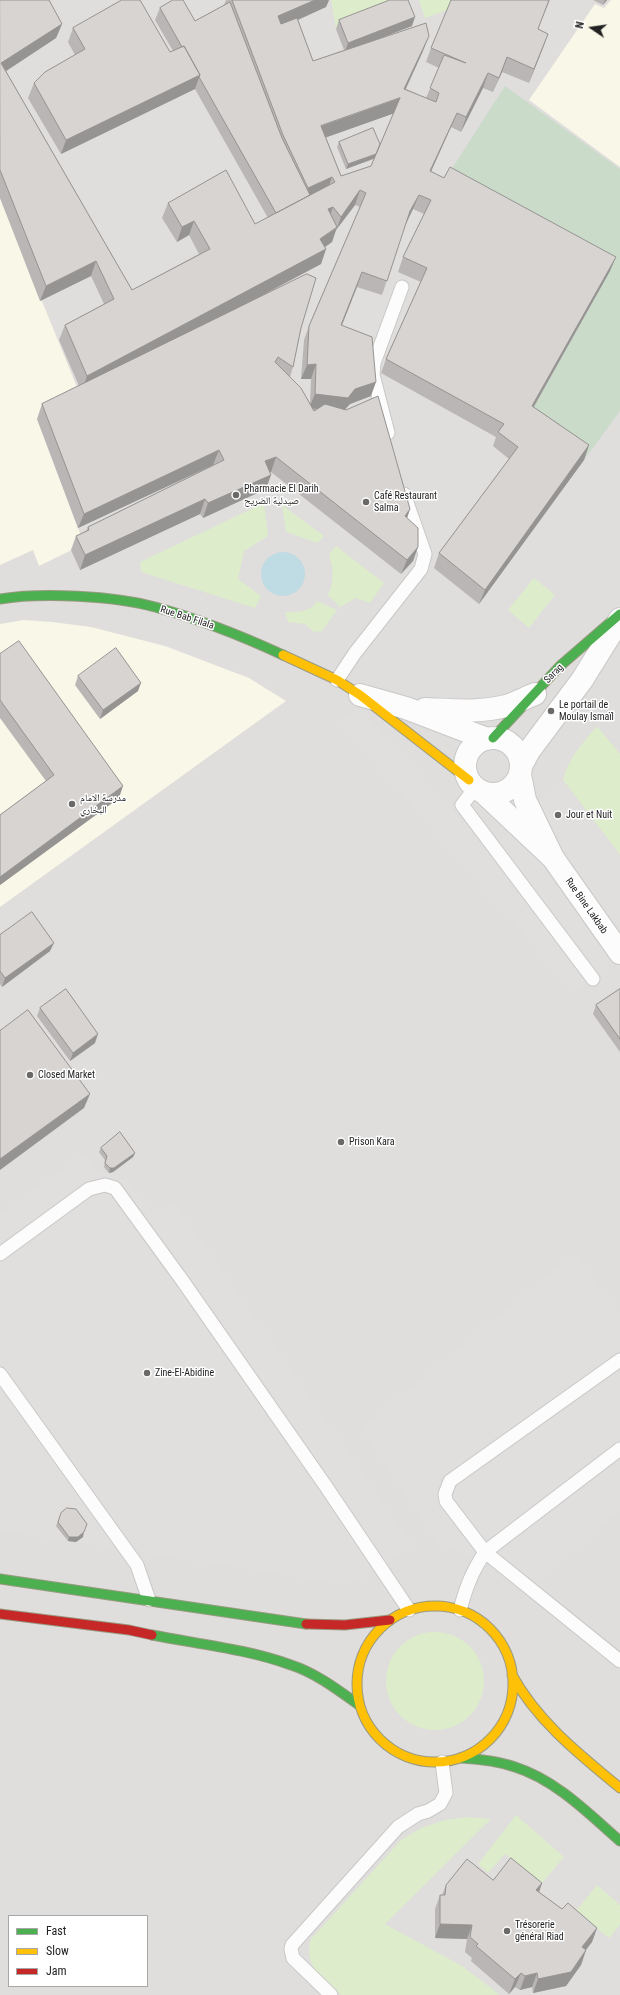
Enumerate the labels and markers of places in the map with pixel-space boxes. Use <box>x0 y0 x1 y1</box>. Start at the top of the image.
place label: Pharmacie El Darih صيدلية الضريح <box>244 483 319 506</box>
marker: Pharmacie El Darih صيدلية الضريح <box>231 490 241 500</box>
place label: Café Restaurant Salma <box>374 490 437 514</box>
marker: Café Restaurant Salma <box>361 497 371 507</box>
place label: Le portail de Moulay Ismaïl <box>559 699 614 722</box>
marker: Le portail de Moulay Ismaïl <box>546 706 556 716</box>
place label: مدرسة الامام البخاري <box>80 792 126 816</box>
marker: مدرسة الامام البخاري <box>67 799 77 809</box>
place label: Jour et Nuit <box>566 809 612 821</box>
marker: Jour et Nuit <box>553 810 563 820</box>
place label: Closed Market <box>38 1069 95 1081</box>
marker: Closed Market <box>25 1070 35 1080</box>
place label: Prison Kara <box>349 1136 394 1148</box>
marker: Prison Kara <box>336 1137 346 1147</box>
place label: Zine-El-Abidine <box>155 1367 214 1379</box>
marker: Zine-El-Abidine <box>142 1368 152 1378</box>
place label: Trésorerie général Riad <box>515 1919 564 1942</box>
marker: Trésorerie général Riad <box>502 1926 512 1936</box>

